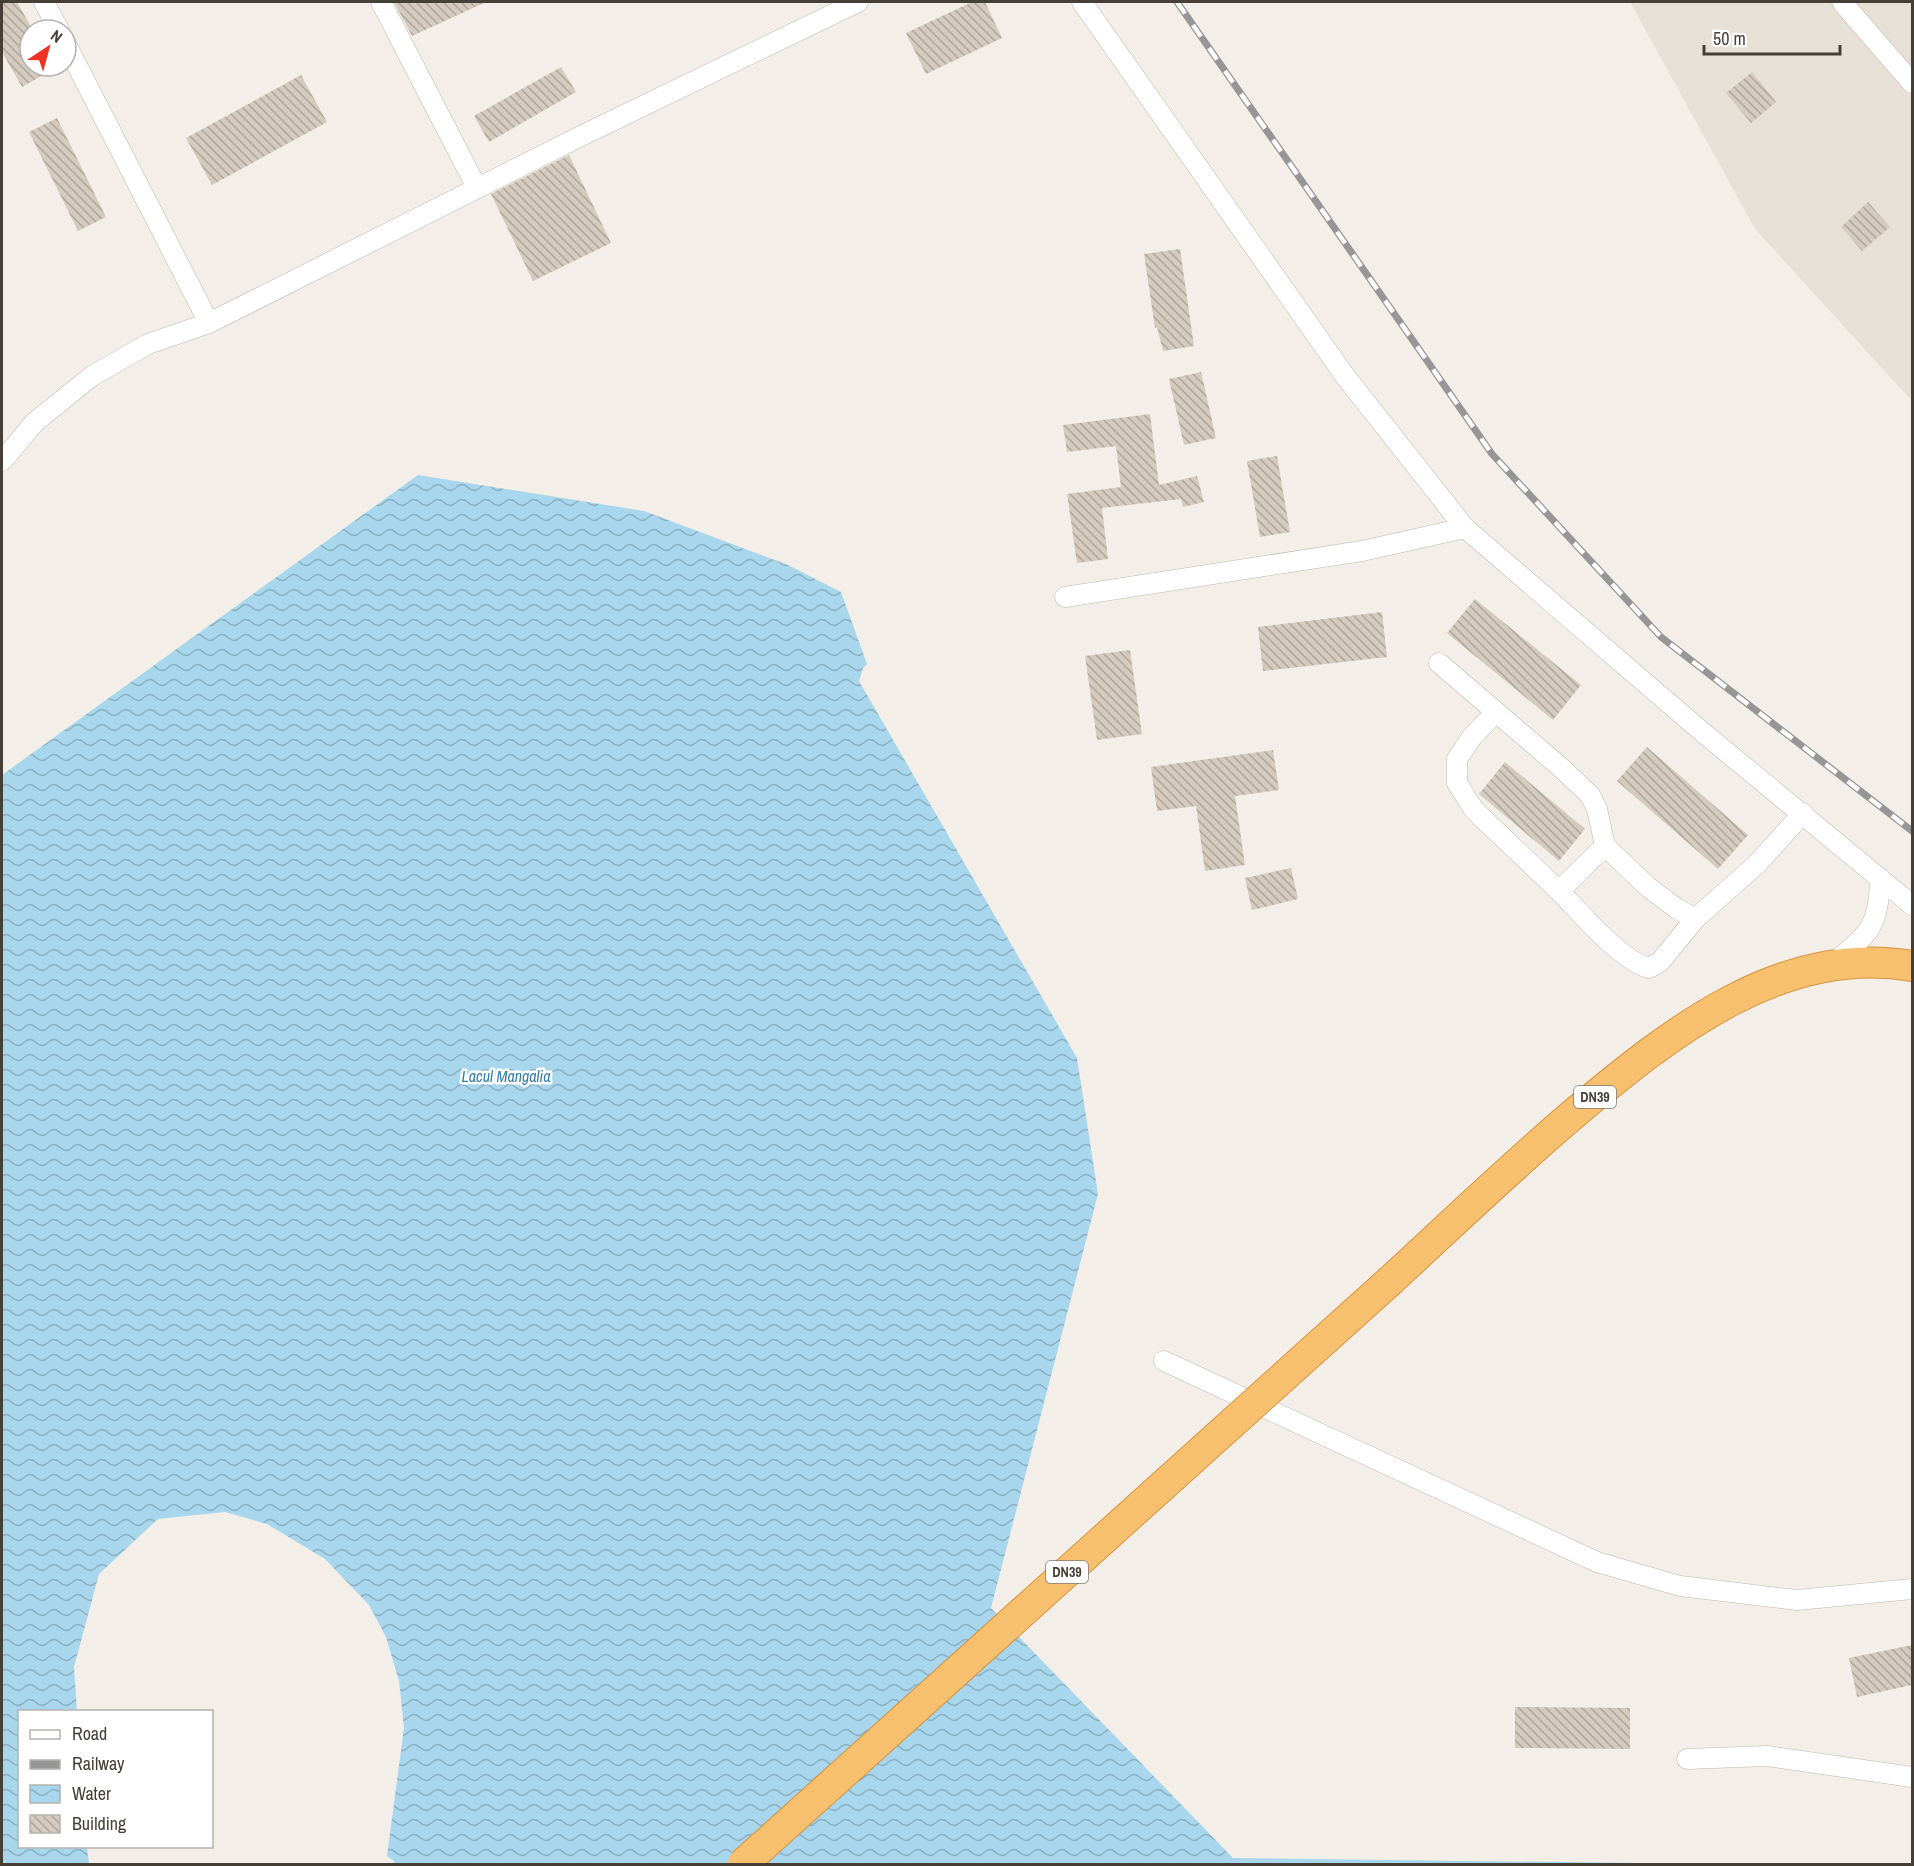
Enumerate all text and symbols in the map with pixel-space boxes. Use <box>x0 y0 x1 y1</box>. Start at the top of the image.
north arrow <box>18 18 78 78</box>
scale bar <box>1704 18 1840 56</box>
text: N <box>47 24 67 48</box>
text: 50 m <box>1713 26 1746 51</box>
water label: Lacul Mangalia <box>462 1065 550 1087</box>
road number: DN39 <box>1574 1086 1616 1108</box>
road number: DN39 <box>1046 1561 1088 1583</box>
legend <box>18 1710 213 1848</box>
text: Road <box>72 1721 107 1746</box>
text: Railway <box>72 1751 125 1776</box>
text: Water <box>72 1781 111 1806</box>
text: Building <box>72 1811 127 1836</box>

